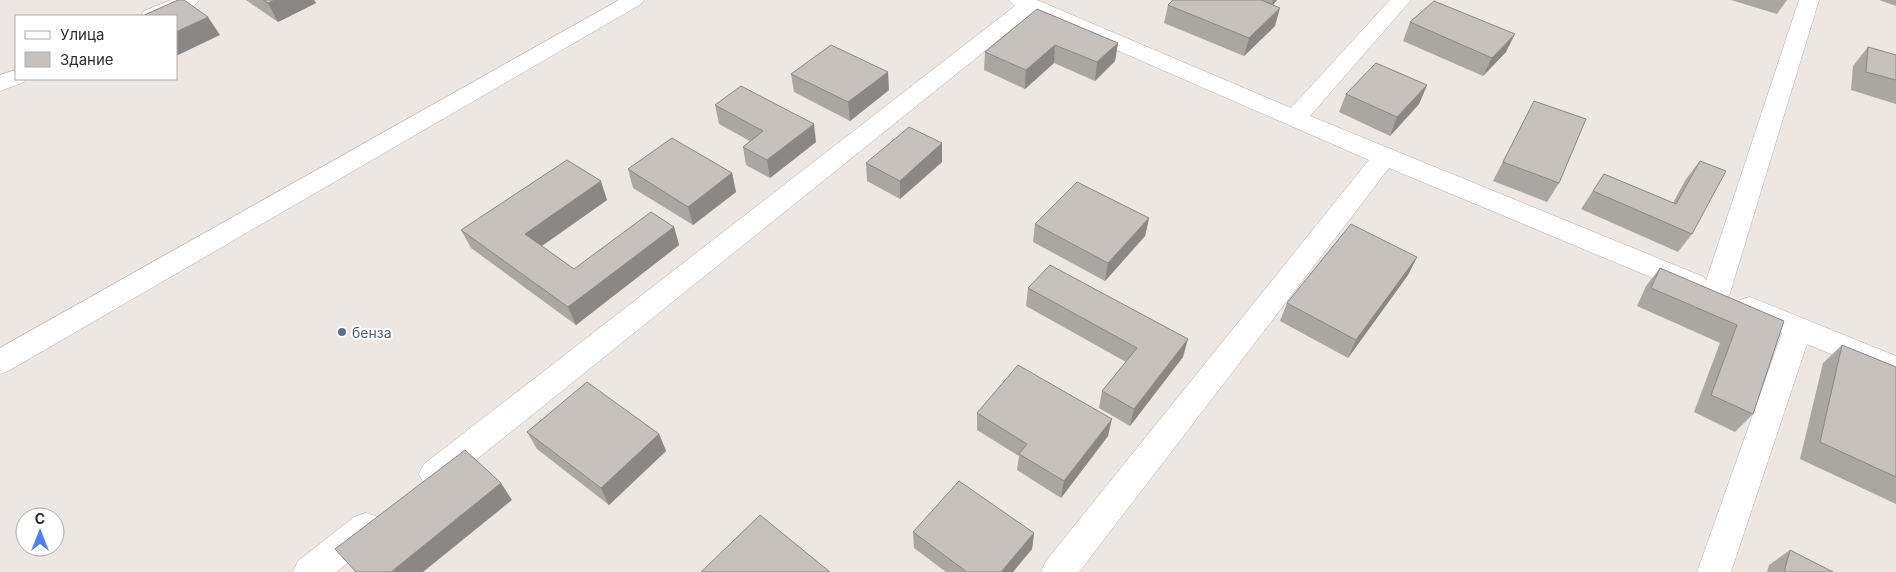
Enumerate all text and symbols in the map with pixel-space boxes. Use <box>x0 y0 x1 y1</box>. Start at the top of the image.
legend <box>15 15 178 80</box>
text: Улица <box>60 25 104 44</box>
text: Здание <box>60 50 114 69</box>
place label: бенза <box>352 324 392 341</box>
marker: бенза <box>336 326 348 338</box>
north arrow <box>15 507 65 557</box>
text: С <box>35 510 45 527</box>

